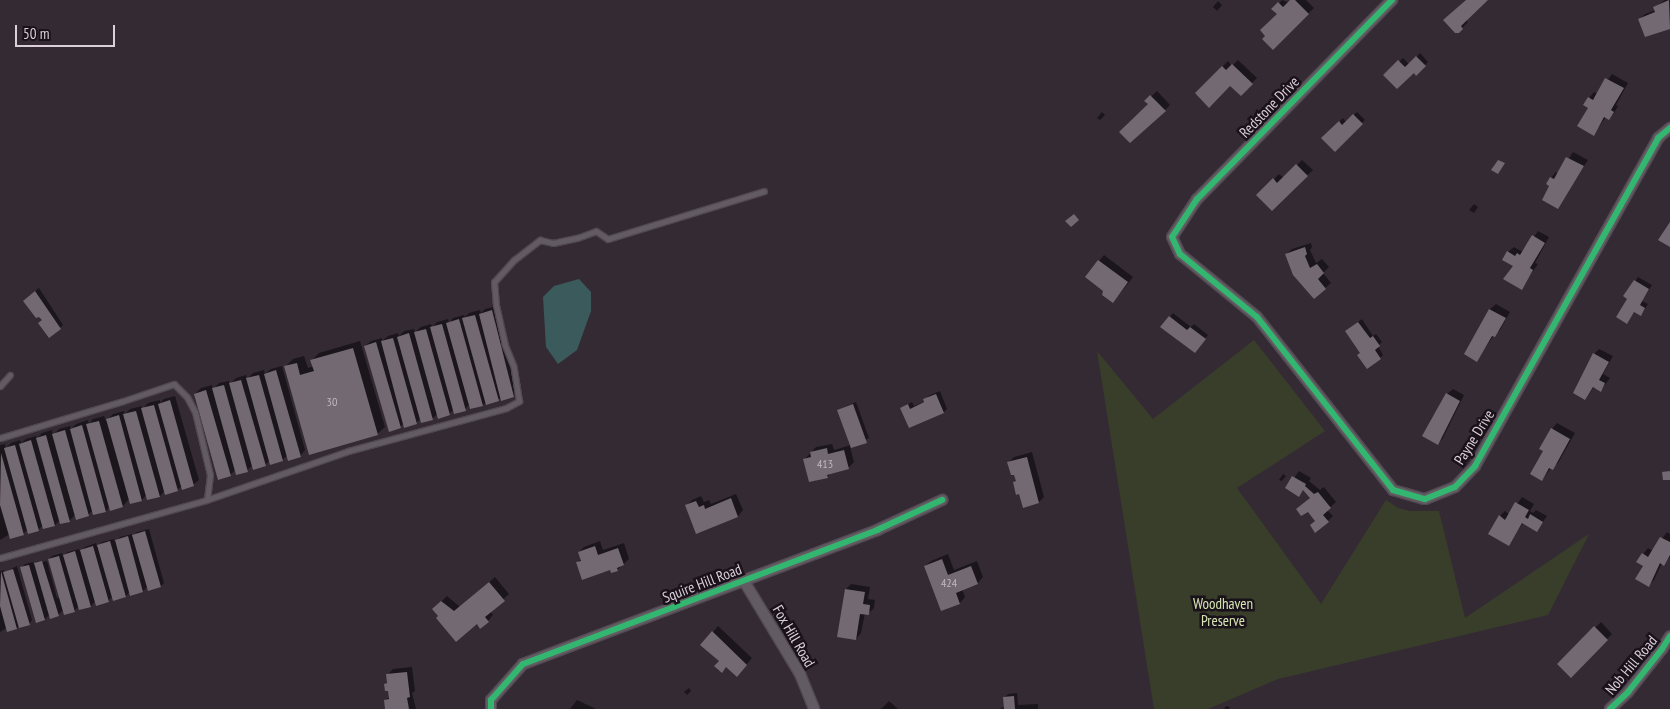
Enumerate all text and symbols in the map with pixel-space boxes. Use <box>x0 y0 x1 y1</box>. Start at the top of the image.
scale bar <box>18 15 118 47</box>
text: 50 m <box>23 24 49 43</box>
street label: Redstone Drive <box>1235 73 1303 141</box>
house number: 30 <box>327 395 337 409</box>
street label: Payne Drive <box>1450 406 1498 468</box>
house number: 413 <box>817 457 833 471</box>
street label: Squire Hill Road <box>660 560 744 606</box>
house number: 424 <box>941 576 957 590</box>
park label: Woodhaven Preserve <box>1193 594 1253 629</box>
street label: Fox Hill Road <box>769 602 819 670</box>
street label: Nob Hill Road <box>1601 632 1661 698</box>

